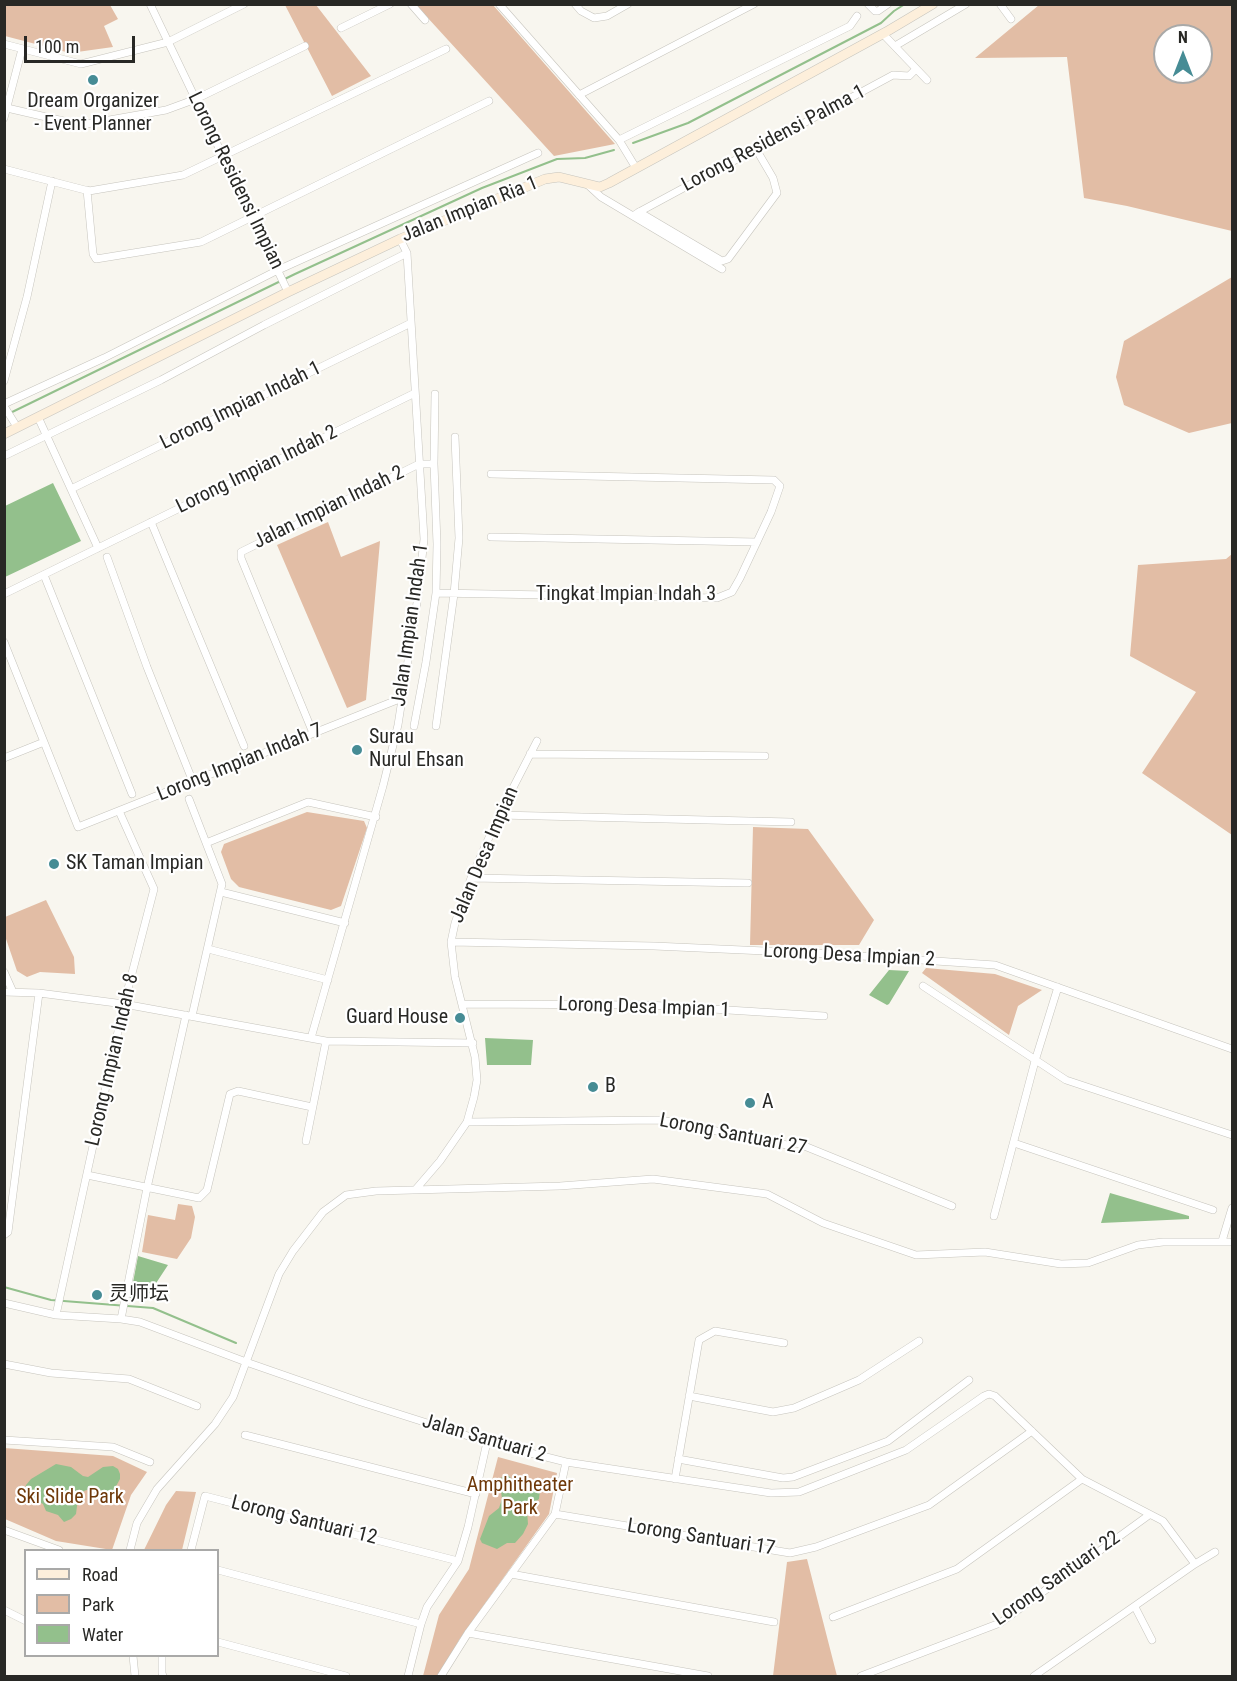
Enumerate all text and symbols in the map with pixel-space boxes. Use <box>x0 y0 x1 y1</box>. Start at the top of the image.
scale bar <box>27 24 138 62</box>
north arrow <box>1153 24 1213 84</box>
text: N <box>1178 28 1188 47</box>
text: 100 m <box>35 36 79 57</box>
marker: Dream Organizer - Event Planner <box>86 73 100 87</box>
street label: Lorong Residensi Palma 1 <box>678 80 870 198</box>
street label: Lorong Residensi Impian <box>182 88 288 274</box>
place label: Dream Organizer - Event Planner <box>27 90 159 137</box>
street label: Jalan Impian Ria 1 <box>398 172 542 248</box>
street label: Lorong Impian Indah 1 <box>157 357 325 455</box>
street label: Lorong Impian Indah 2 <box>173 421 341 519</box>
street label: Jalan Impian Indah 2 <box>250 461 408 555</box>
street label: Jalan Impian Indah 1 <box>388 542 434 708</box>
street label: Tingkat Impian Indah 3 <box>536 583 716 607</box>
street label: Lorong Impian Indah 7 <box>154 719 326 807</box>
place label: Surau Nurul Ehsan <box>369 726 464 773</box>
marker: Surau Nurul Ehsan <box>350 743 364 757</box>
street label: Jalan Desa Impian <box>446 783 524 927</box>
place label: SK Taman Impian <box>66 852 203 876</box>
marker: SK Taman Impian <box>47 857 61 871</box>
street label: Lorong Desa Impian 2 <box>763 940 935 972</box>
street label: Lorong Impian Indah 8 <box>81 971 145 1149</box>
street label: Lorong Desa Impian 1 <box>558 993 730 1023</box>
place label: Guard House <box>346 1006 448 1030</box>
marker: Guard House <box>453 1011 467 1025</box>
place label: B <box>605 1075 616 1099</box>
marker: B <box>586 1080 600 1094</box>
place label: A <box>762 1091 774 1115</box>
marker: A <box>743 1096 757 1110</box>
street label: Lorong Santuari 27 <box>657 1109 809 1161</box>
place label: 灵师坛 <box>109 1283 169 1307</box>
marker: 灵师坛 <box>90 1288 104 1302</box>
street label: Jalan Santuari 2 <box>419 1410 549 1468</box>
park label: Amphitheater Park <box>467 1474 573 1521</box>
park label: Ski Slide Park <box>16 1486 124 1510</box>
street label: Lorong Santuari 12 <box>229 1491 379 1551</box>
street label: Lorong Santuari 17 <box>625 1514 777 1562</box>
street label: Lorong Santuari 22 <box>989 1526 1125 1632</box>
legend <box>24 1549 219 1657</box>
text: Road <box>82 1564 118 1585</box>
text: Park <box>82 1594 114 1615</box>
text: Water <box>82 1624 123 1645</box>

